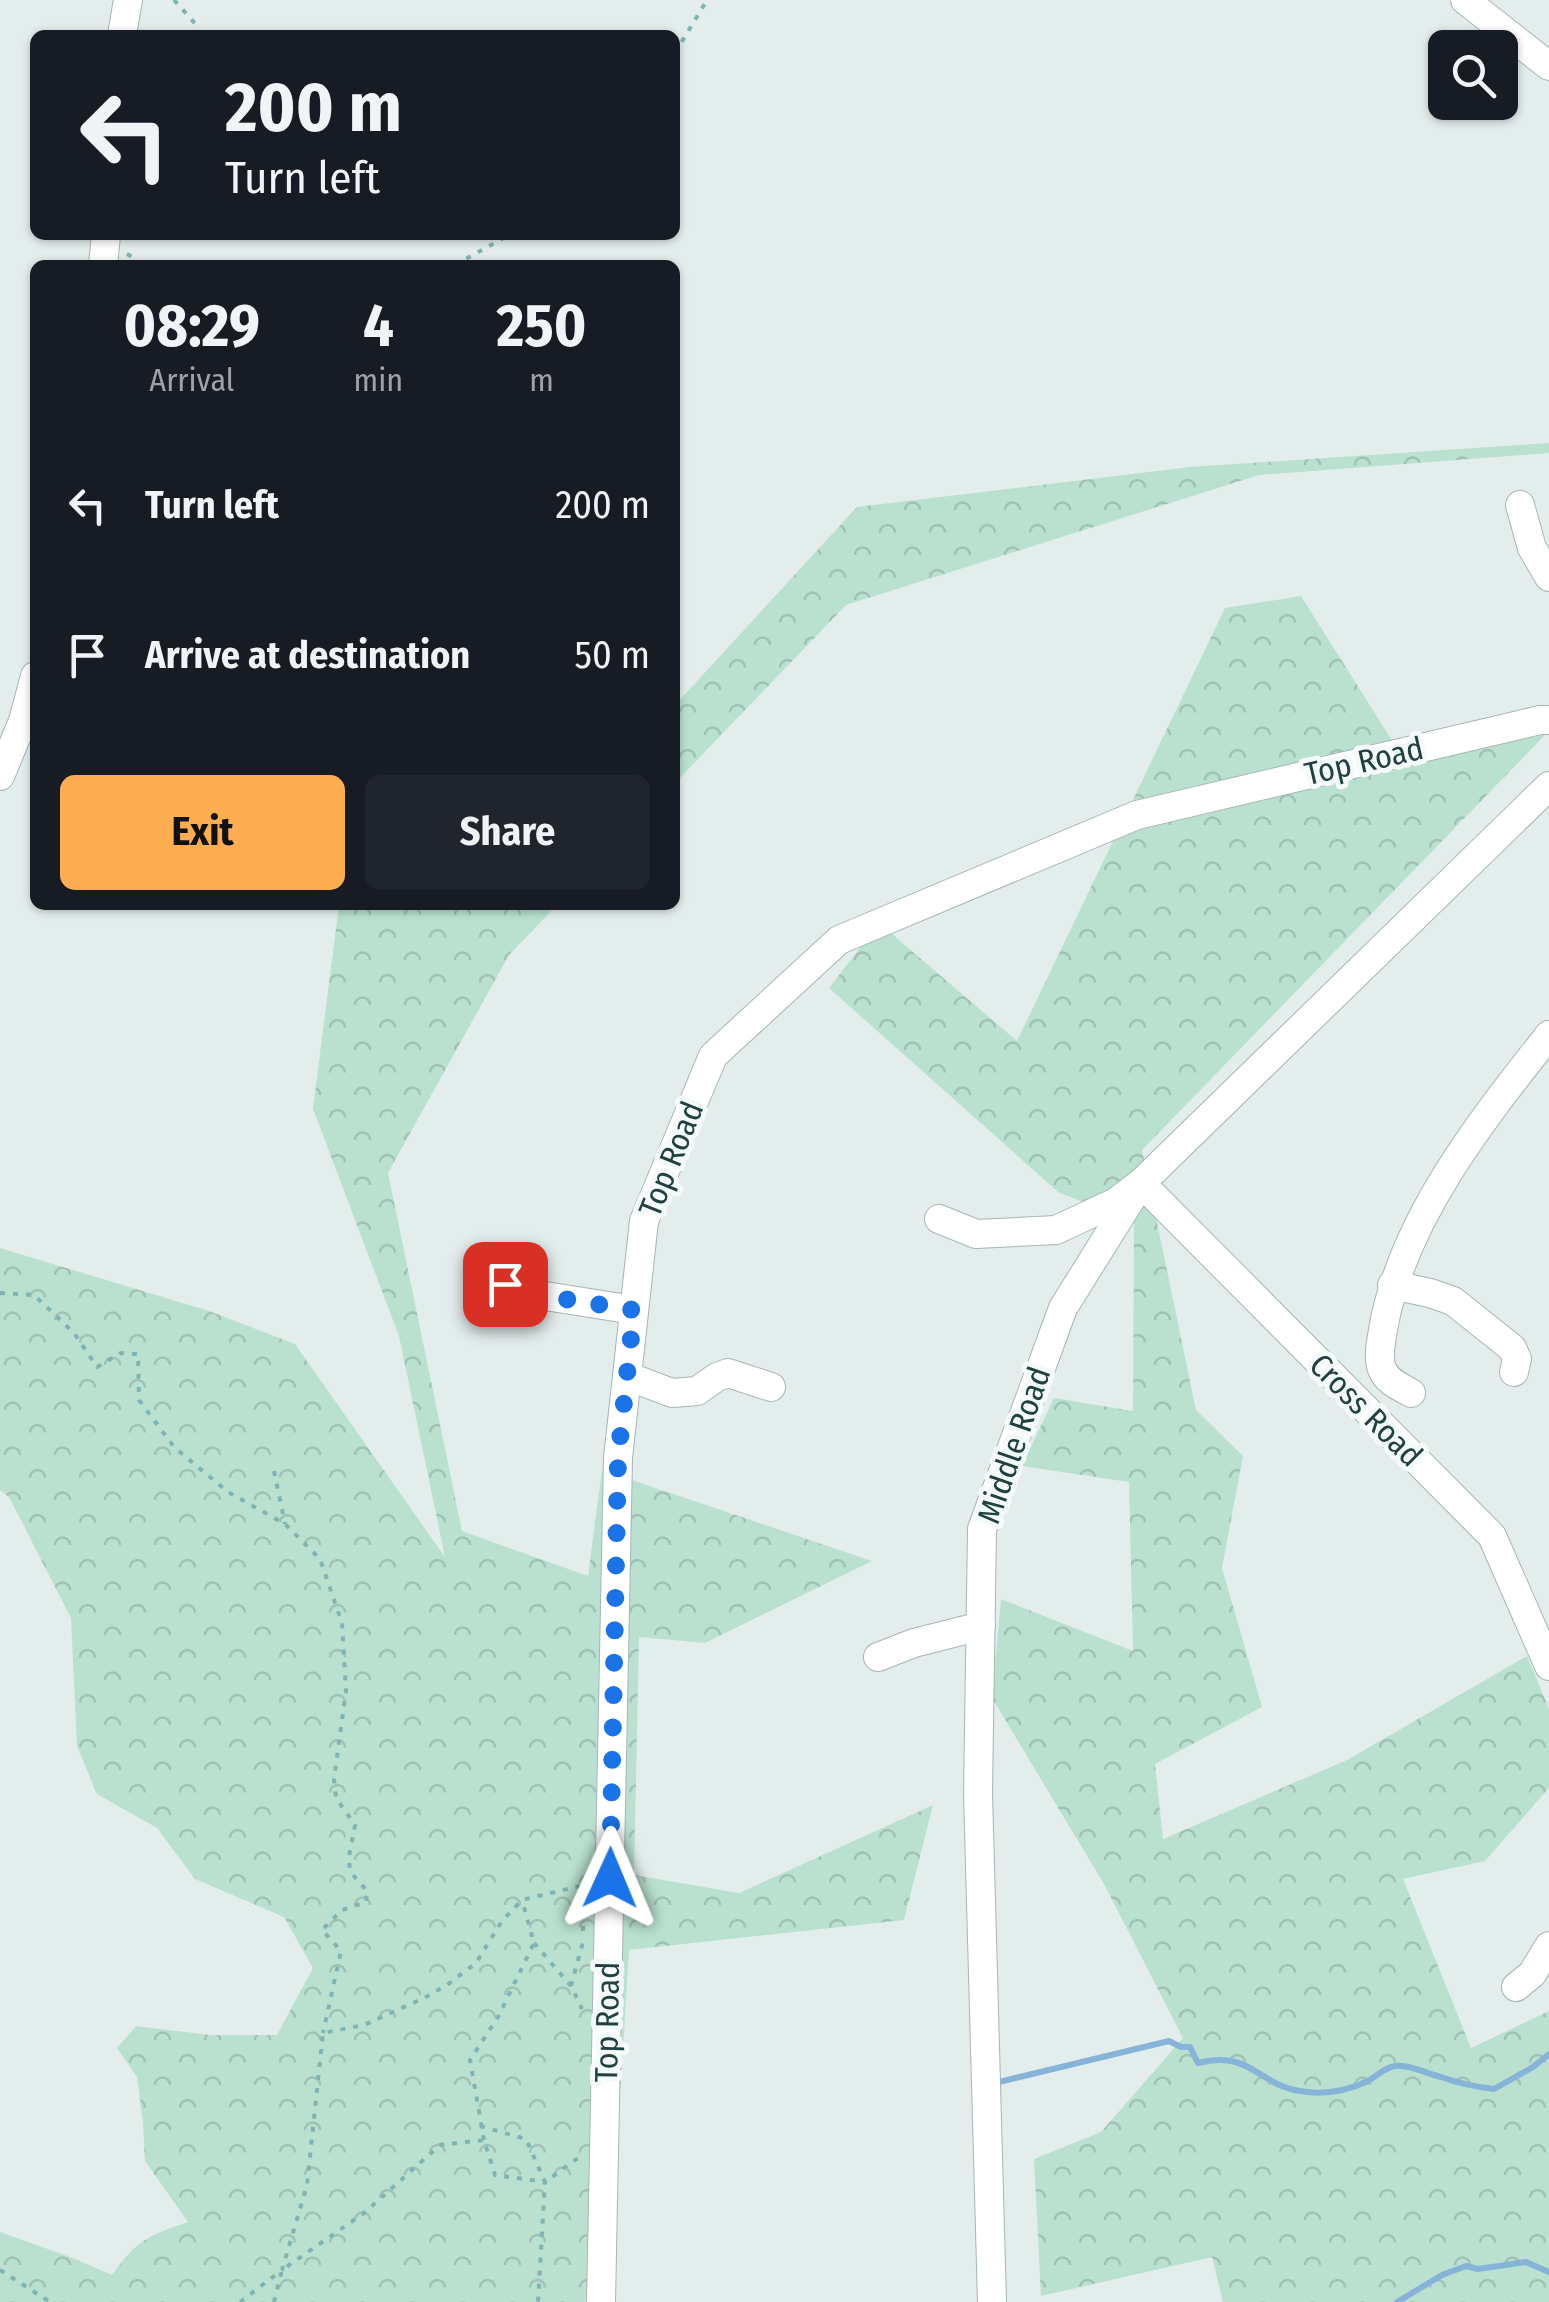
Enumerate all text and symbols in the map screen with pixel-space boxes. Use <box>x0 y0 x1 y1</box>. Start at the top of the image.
map controls <box>1428 30 1518 120</box>
button: search <box>1428 30 1518 120</box>
text: 200 m <box>225 66 402 150</box>
icon: left <box>60 70 190 200</box>
text: Turn left <box>225 151 380 205</box>
text: 08:29 <box>123 290 260 362</box>
text: 4 <box>363 290 394 362</box>
text: 250 <box>497 290 587 362</box>
text: Arrival <box>149 361 234 399</box>
text: min <box>354 361 403 399</box>
text: m <box>529 361 554 399</box>
icon: left <box>60 478 115 533</box>
text: Turn left <box>145 482 279 528</box>
text: 200 m <box>555 482 650 528</box>
icon: arrive <box>60 628 115 683</box>
text: Arrive at destination <box>145 632 470 678</box>
text: 50 m <box>575 632 650 678</box>
street label: Top Road <box>1301 729 1427 793</box>
button: Exit <box>60 775 345 890</box>
button: Share <box>365 775 650 890</box>
street label: Top Road <box>631 1096 711 1222</box>
pin <box>463 1242 548 1327</box>
icon: arrive <box>478 1257 533 1312</box>
street label: Cross Road <box>1302 1346 1430 1474</box>
street label: Middle Road <box>969 1362 1059 1528</box>
position arrow <box>558 1826 662 1930</box>
street label: Top Road <box>587 1961 627 2083</box>

